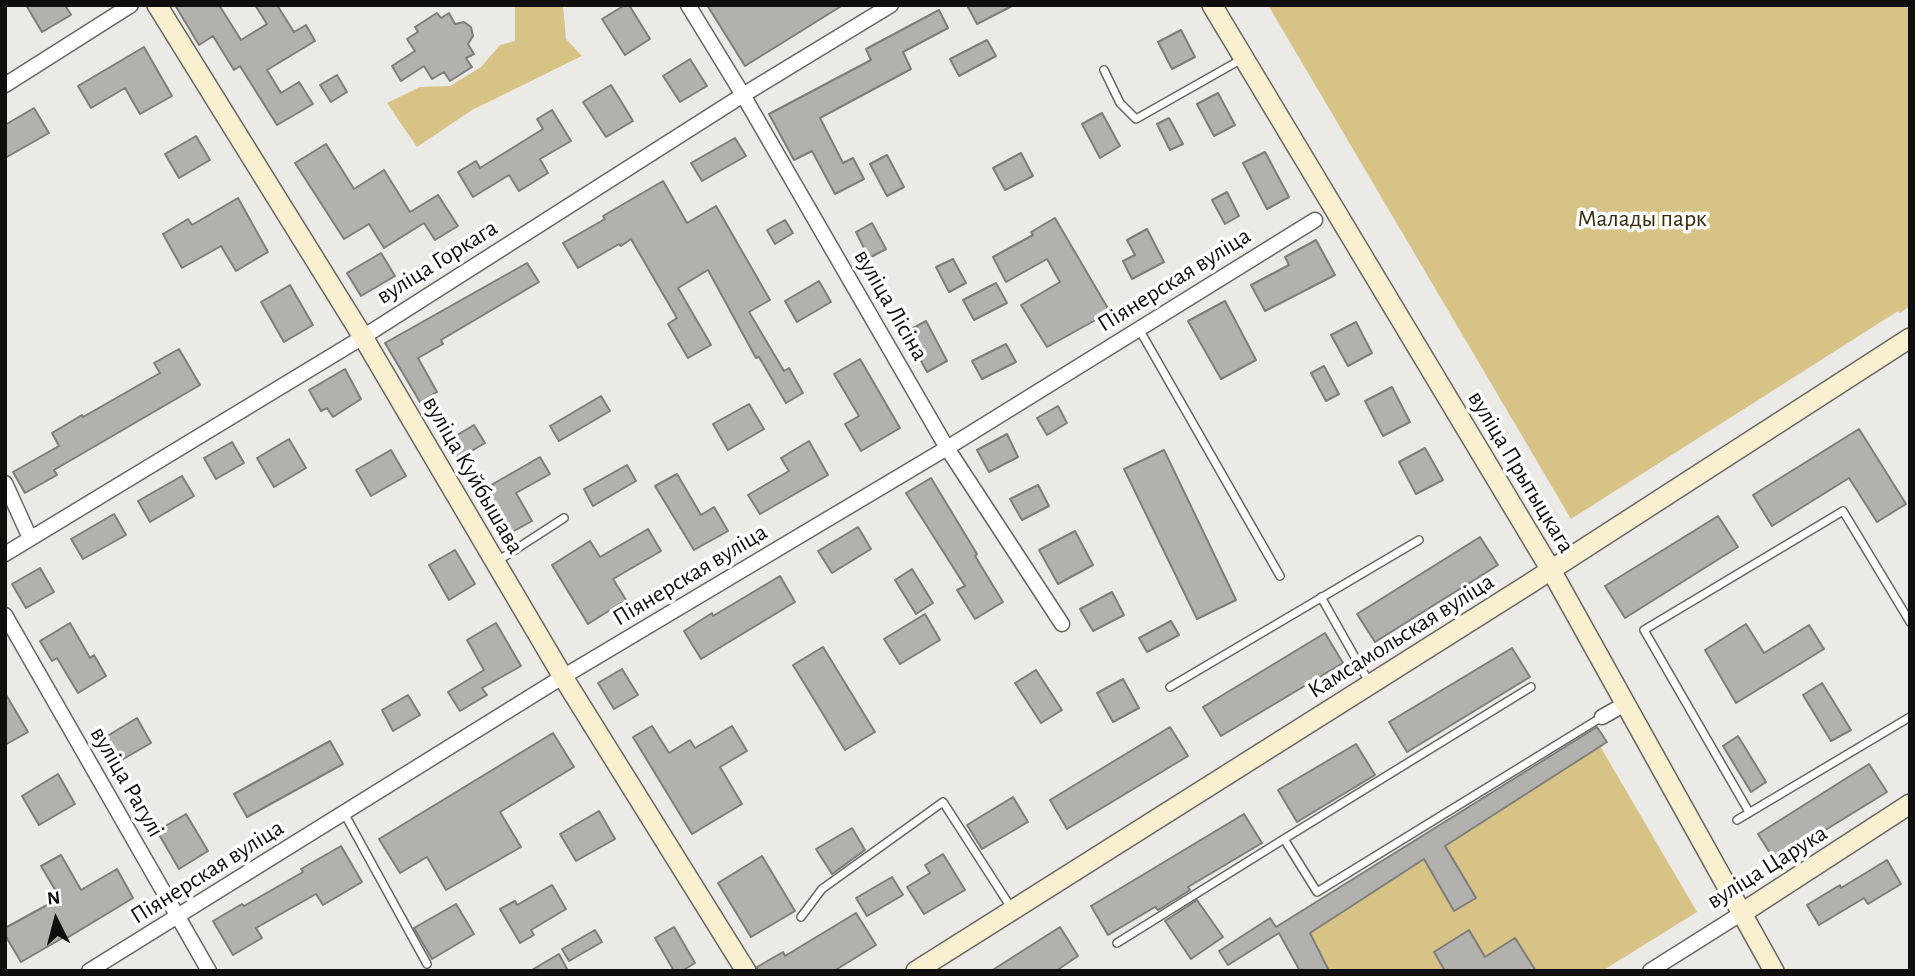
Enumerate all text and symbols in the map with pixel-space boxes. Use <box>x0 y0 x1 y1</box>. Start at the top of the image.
park label: Малады парк <box>1577 205 1707 233</box>
street label: вуліца Горкага <box>371 213 503 311</box>
street label: Піянерская вуліца <box>1092 221 1256 339</box>
street label: вуліца Лісіна <box>848 244 934 366</box>
street label: вуліца Прытыцкага <box>1461 386 1581 558</box>
street label: вуліца Куйбышава <box>416 391 530 559</box>
street label: Піянерская вуліца <box>607 517 773 633</box>
street label: Камсамольская вуліца <box>1303 567 1499 705</box>
street label: вуліца Рагулі <box>84 722 170 842</box>
street label: Піянерская вуліца <box>125 813 289 931</box>
street label: вуліца Царука <box>1701 819 1833 915</box>
north arrow <box>21 885 91 955</box>
text: N <box>46 888 61 909</box>

